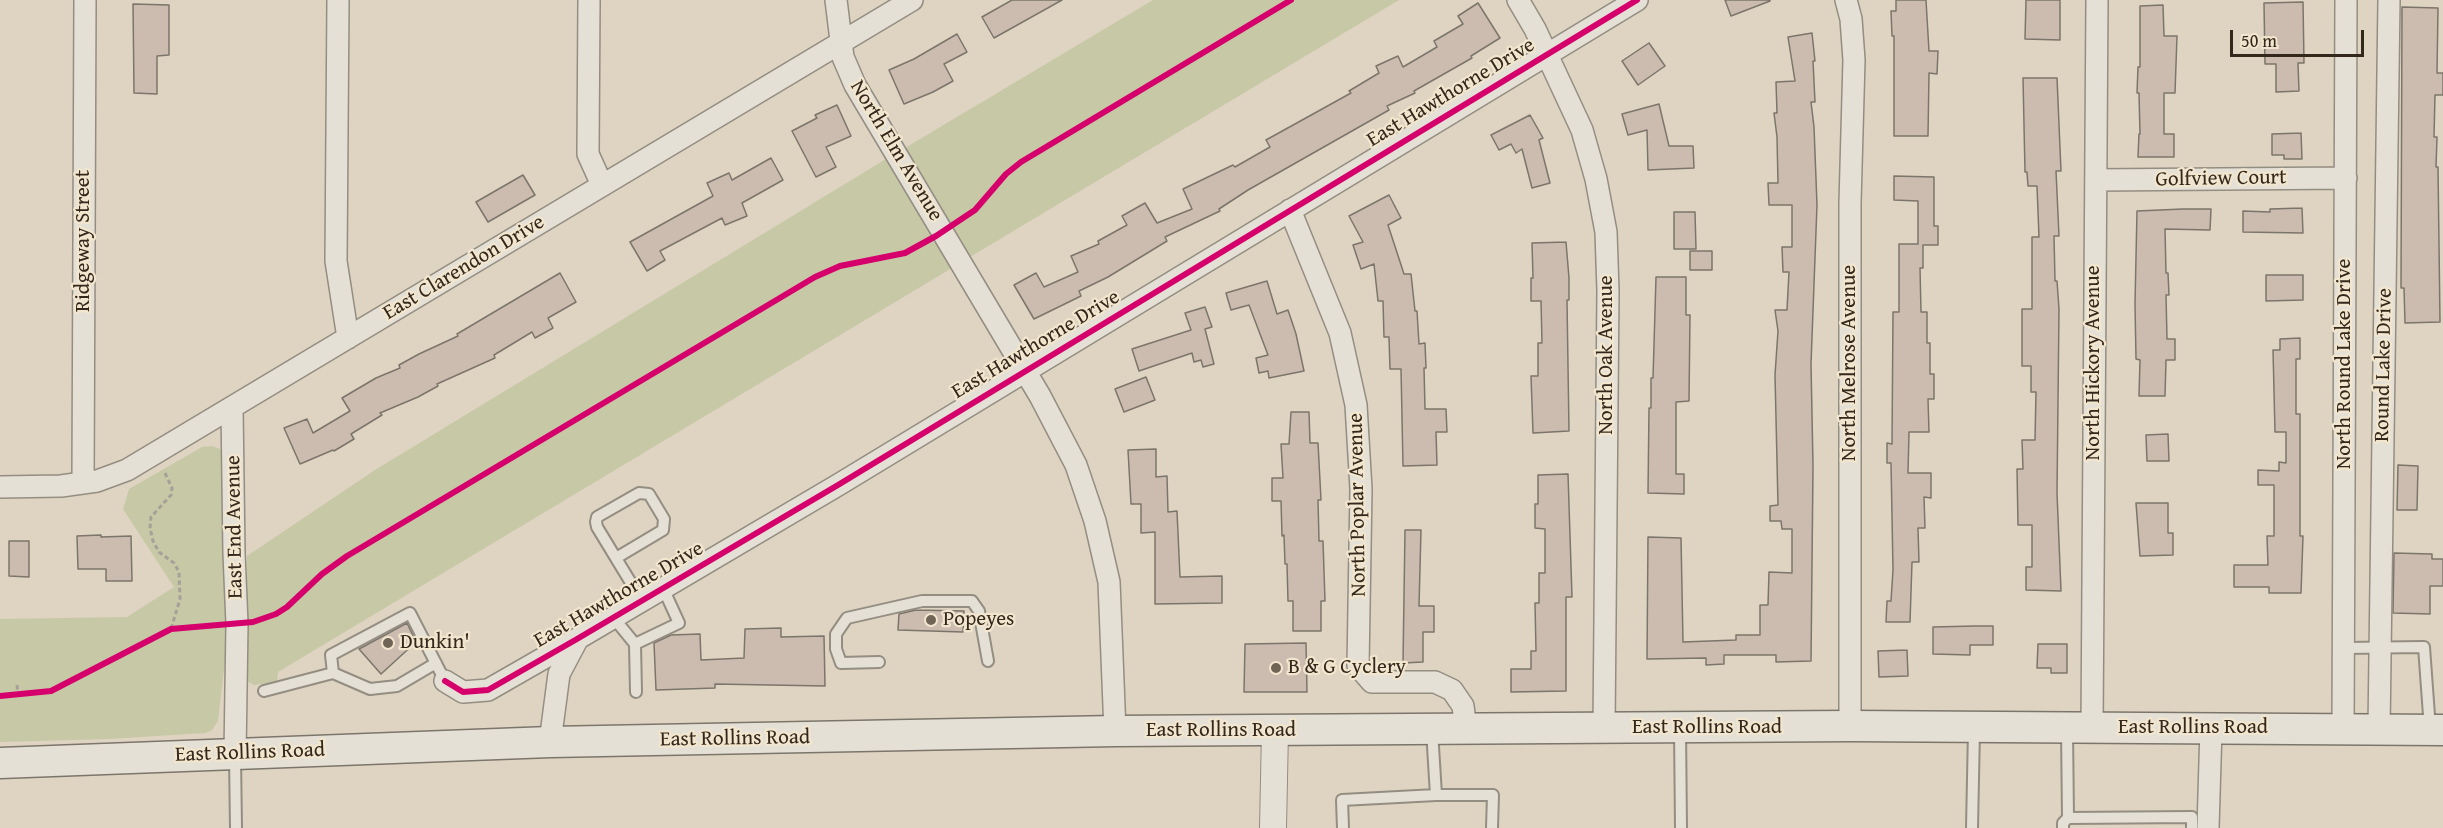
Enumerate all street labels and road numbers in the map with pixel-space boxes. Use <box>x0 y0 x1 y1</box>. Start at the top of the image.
street label: East Hawthorne Drive <box>1363 33 1539 153</box>
street label: North Elm Avenue <box>844 76 948 226</box>
street label: Golfview Court <box>2155 165 2287 193</box>
street label: Ridgeway Street <box>71 170 97 312</box>
street label: East Clarendon Drive <box>379 210 549 326</box>
street label: North Round Lake Drive <box>2332 259 2358 469</box>
street label: North Melrose Avenue <box>1837 265 1863 461</box>
street label: North Hickory Avenue <box>2081 266 2107 460</box>
street label: North Oak Avenue <box>1594 275 1620 435</box>
street label: East Hawthorne Drive <box>948 285 1124 405</box>
street label: Round Lake Drive <box>2370 288 2398 442</box>
street label: North Poplar Avenue <box>1344 413 1372 597</box>
street label: East End Avenue <box>221 455 249 599</box>
street label: East Hawthorne Drive <box>530 536 708 654</box>
street label: East Rollins Road <box>1632 715 1782 741</box>
street label: East Rollins Road <box>2118 715 2268 741</box>
street label: East Rollins Road <box>1146 718 1296 744</box>
street label: East Rollins Road <box>660 725 810 753</box>
street label: East Rollins Road <box>175 738 325 768</box>

